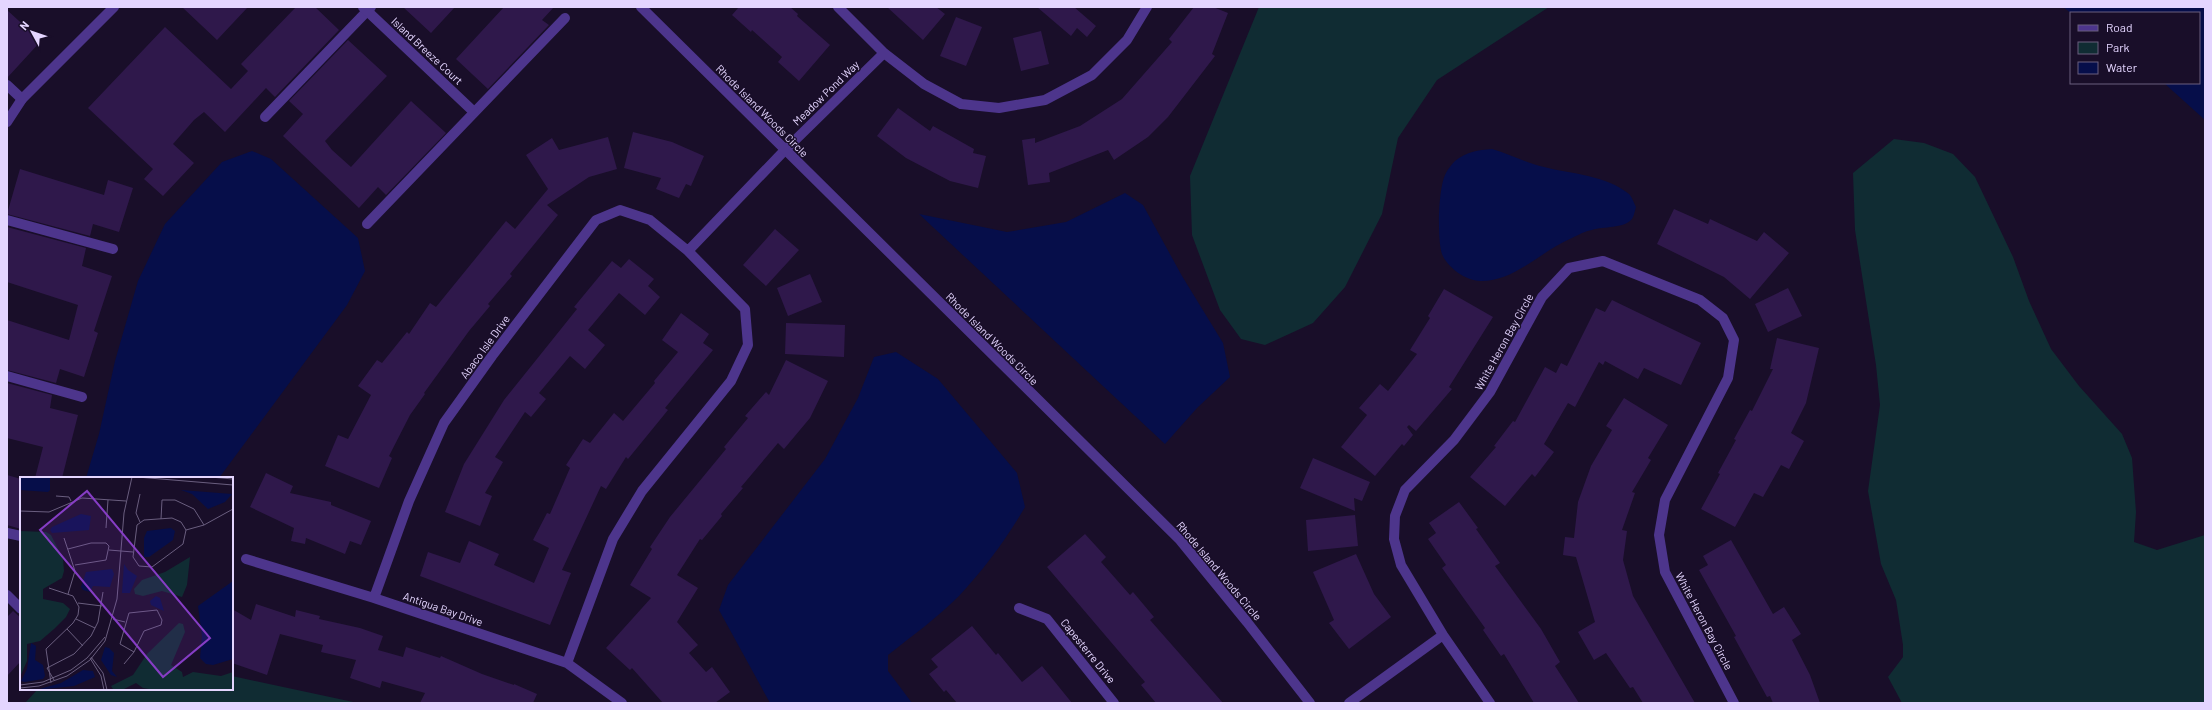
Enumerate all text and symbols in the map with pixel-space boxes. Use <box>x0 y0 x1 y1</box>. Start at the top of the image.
north arrow <box>12 12 52 52</box>
legend <box>2070 12 2200 84</box>
street label: Island Breeze Court <box>389 14 466 87</box>
text: N <box>17 18 31 32</box>
text: Road <box>2106 20 2133 34</box>
text: Park <box>2106 40 2130 54</box>
street label: Meadow Pond Way <box>790 58 862 128</box>
text: Water <box>2106 60 2138 74</box>
street label: Rhode Island Woods Circle <box>714 62 811 160</box>
street label: Rhode Island Woods Circle <box>944 290 1041 388</box>
street label: White Heron Bay Circle <box>1472 291 1536 392</box>
street label: Abaco Isle Drive <box>457 312 512 381</box>
inset map <box>20 477 233 690</box>
street label: Rhode Island Woods Circle <box>1174 519 1265 623</box>
street label: White Heron Bay Circle <box>1673 570 1736 672</box>
street label: Antigua Bay Drive <box>402 589 485 628</box>
street label: Capesterre Drive <box>1058 616 1119 686</box>

